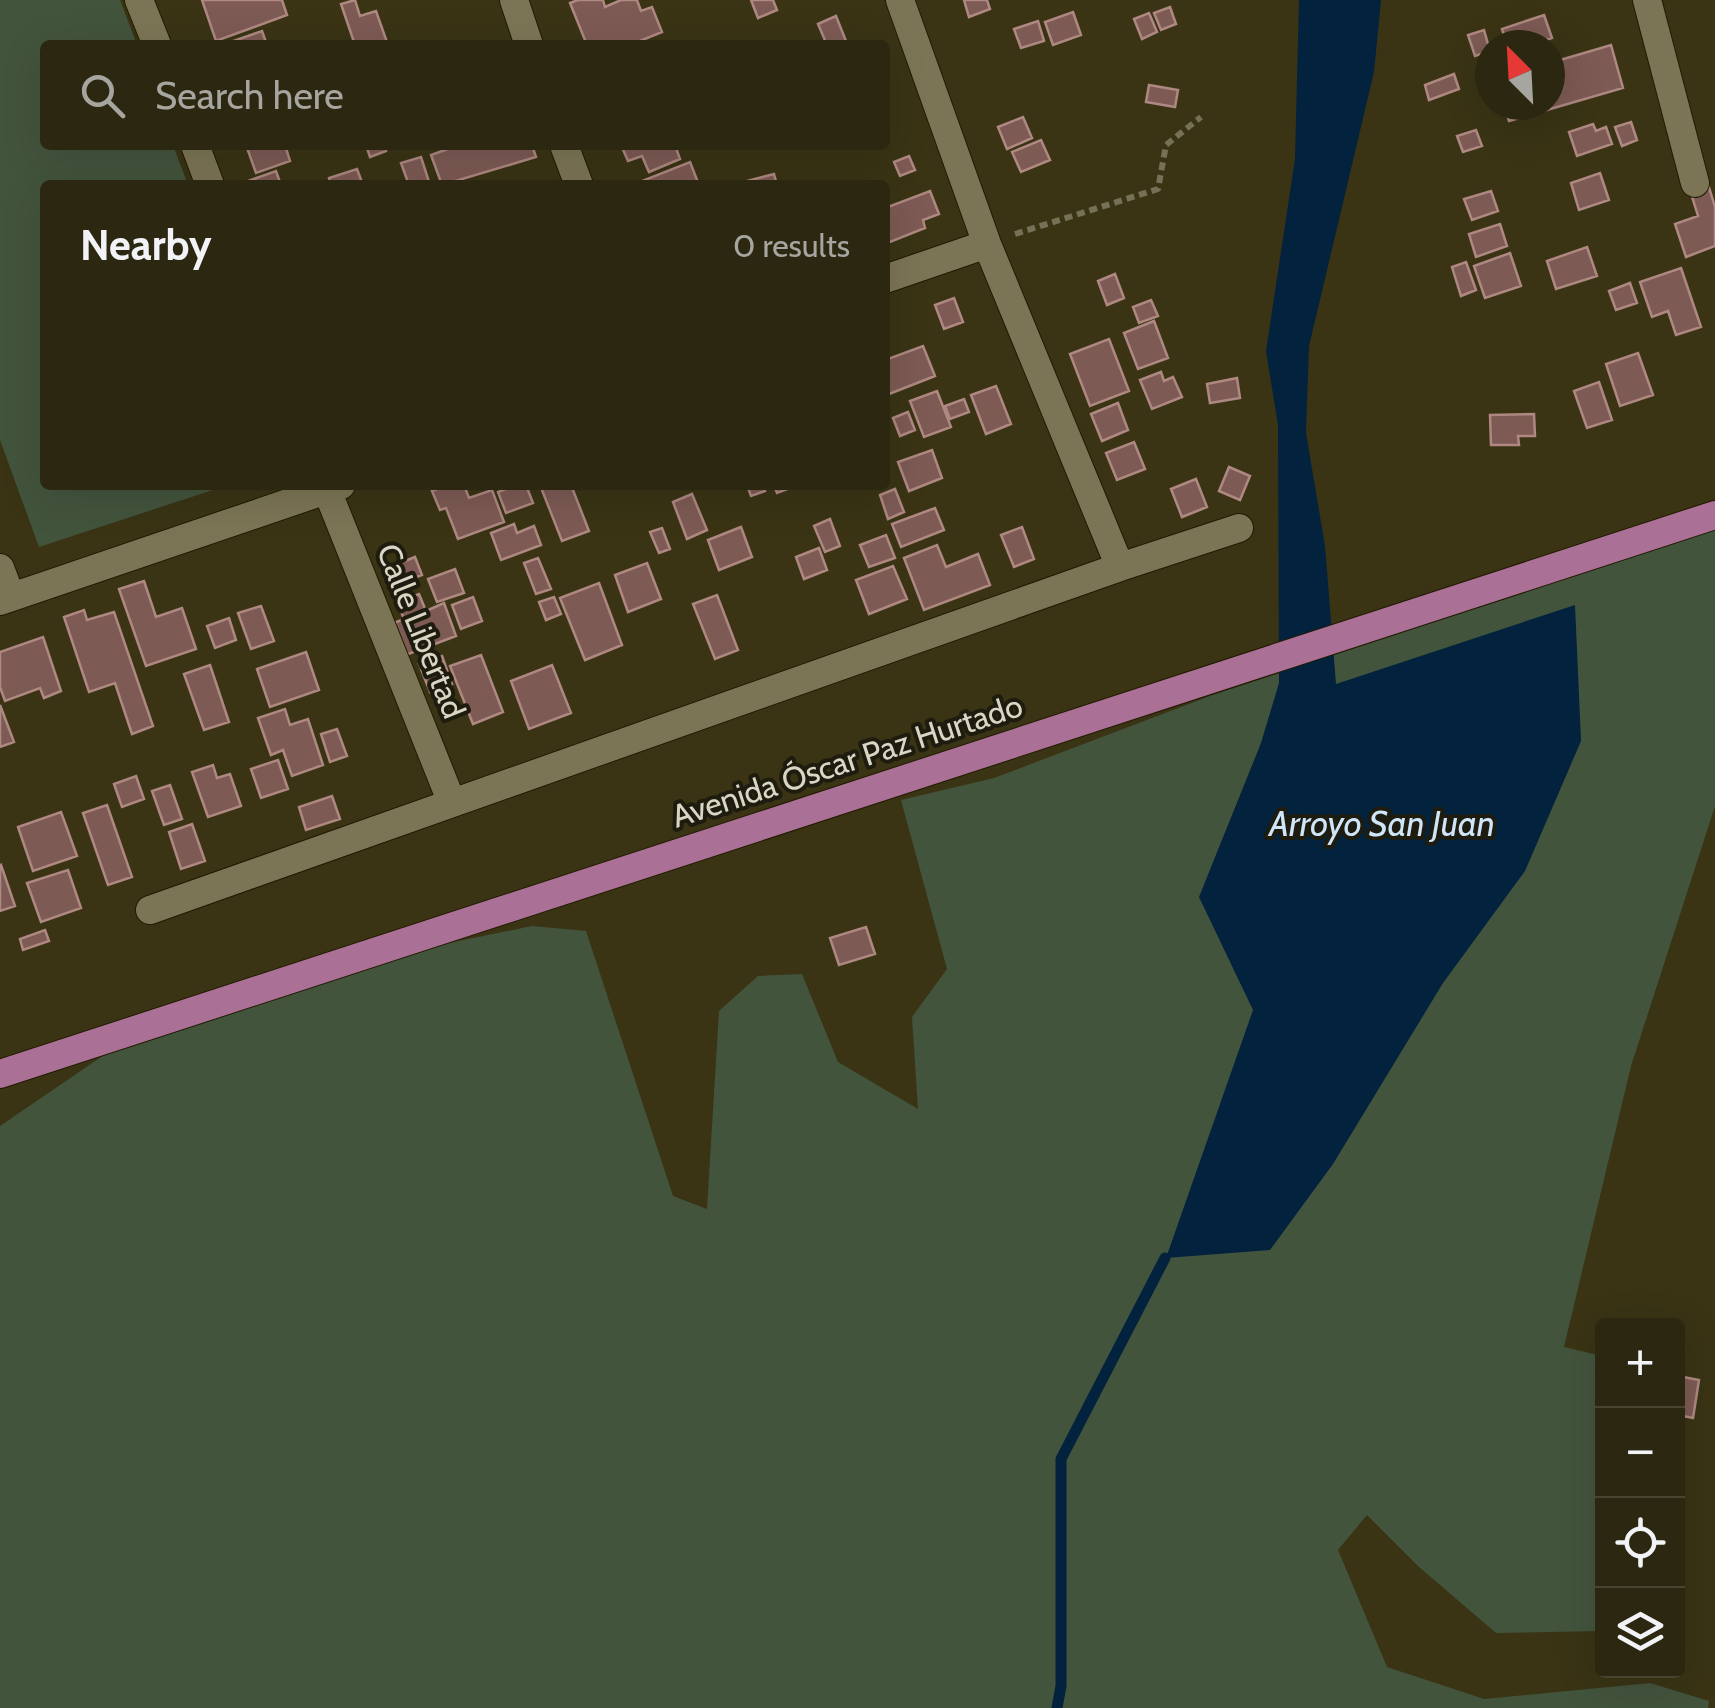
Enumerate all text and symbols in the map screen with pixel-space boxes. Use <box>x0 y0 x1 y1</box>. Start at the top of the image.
north arrow <box>1475 30 1565 120</box>
search box <box>40 40 890 150</box>
icon: search <box>75 68 130 123</box>
text: Search here <box>155 72 344 119</box>
text: Nearby <box>80 219 212 271</box>
text: 0 results <box>733 226 850 265</box>
street label: Calle Libertad <box>369 538 474 724</box>
street label: Avenida Óscar Paz Hurtado <box>667 685 1027 836</box>
water label: Arroyo San Juan <box>1267 802 1495 845</box>
map controls <box>1595 1318 1685 1678</box>
button: + <box>1595 1318 1685 1408</box>
button: − <box>1595 1408 1685 1498</box>
button: locate <box>1595 1498 1685 1588</box>
button: layers <box>1595 1588 1685 1678</box>

